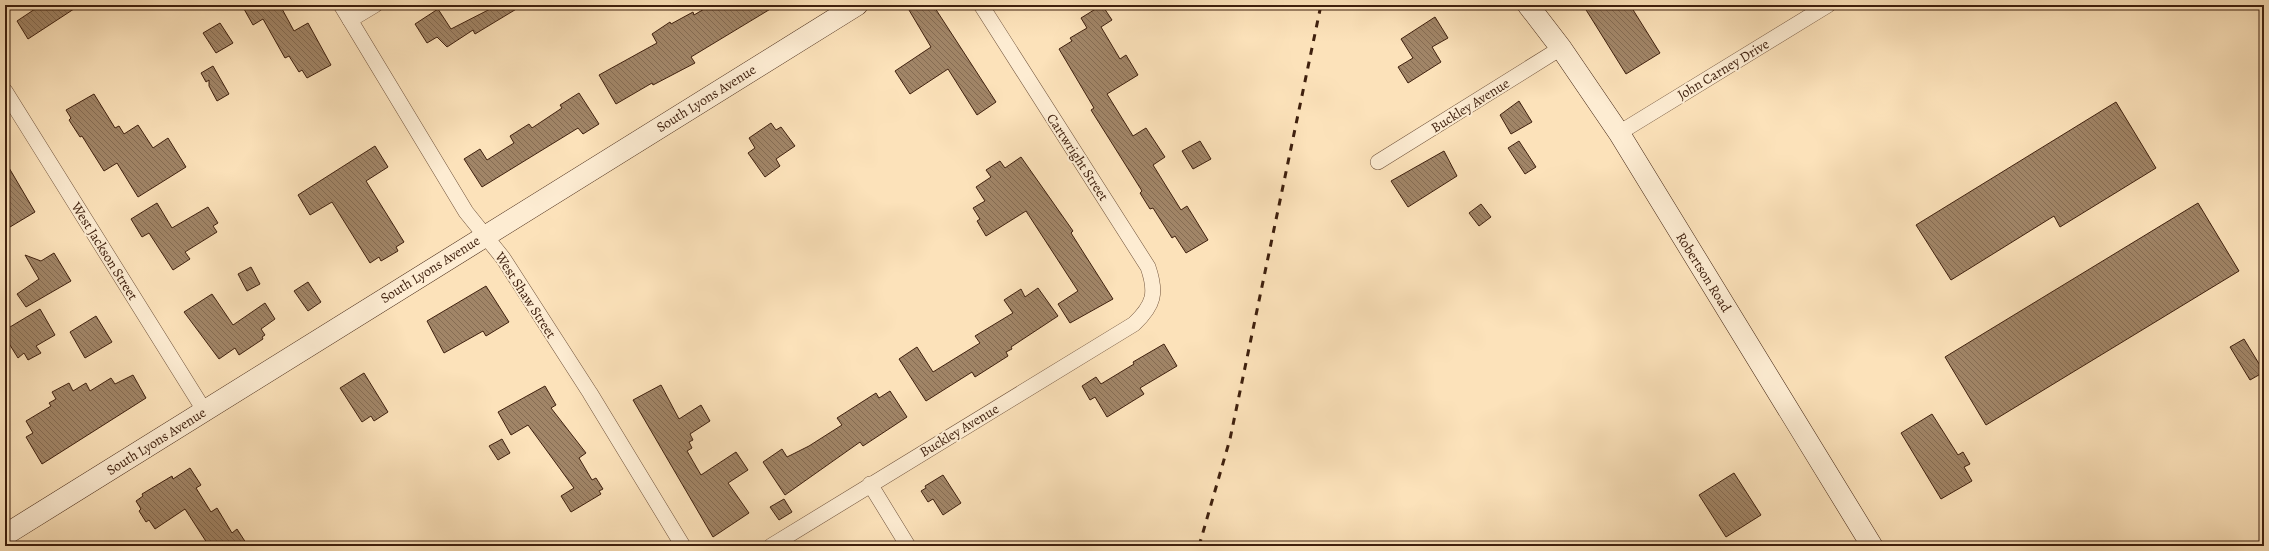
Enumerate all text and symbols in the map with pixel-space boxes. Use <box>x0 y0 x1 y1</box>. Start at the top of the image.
street label: John Carney Drive <box>1674 35 1773 104</box>
street label: South Lyons Avenue <box>653 60 760 137</box>
street label: Buckley Avenue <box>1427 74 1513 137</box>
street label: Cartwright Street <box>1042 110 1113 205</box>
street label: West Jackson Street <box>66 198 143 304</box>
street label: Robertson Road <box>1671 229 1736 316</box>
street label: South Lyons Avenue <box>377 231 484 308</box>
street label: West Shaw Street <box>490 248 561 342</box>
street label: Buckley Avenue <box>916 399 1002 462</box>
street label: South Lyons Avenue <box>103 403 210 480</box>

